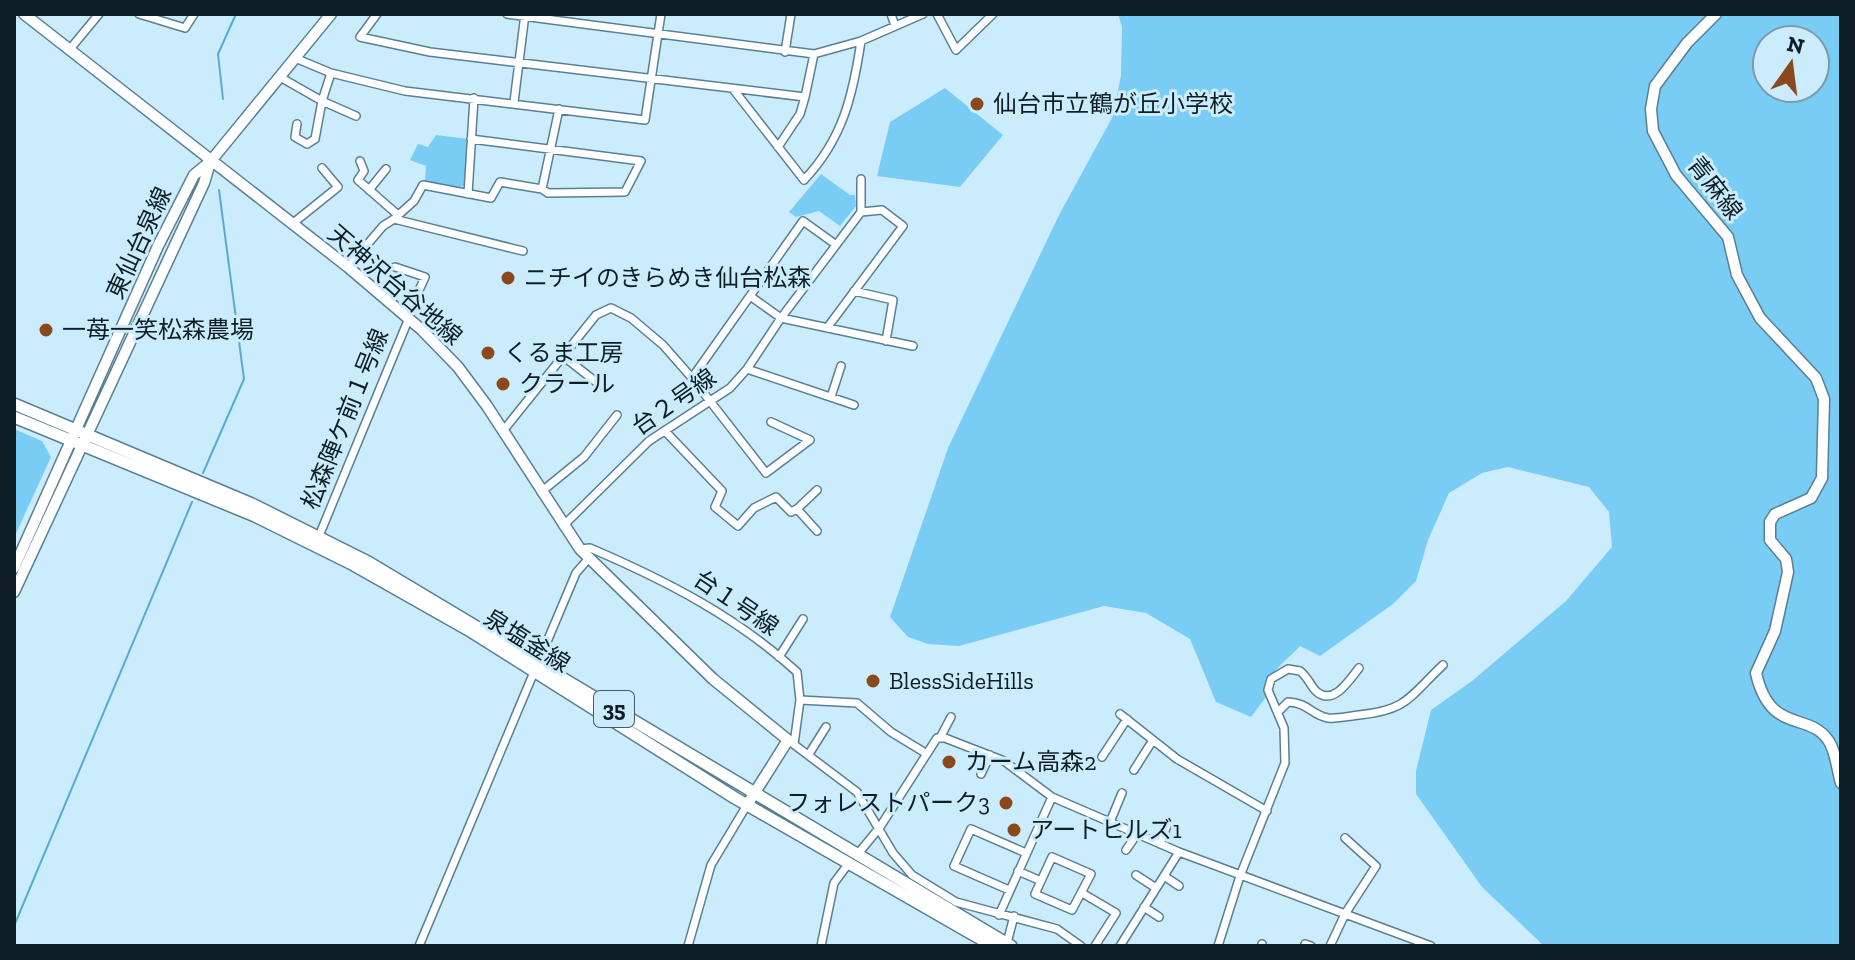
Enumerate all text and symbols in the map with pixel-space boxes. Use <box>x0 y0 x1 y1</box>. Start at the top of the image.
north arrow <box>1751 24 1831 104</box>
text: N <box>1784 30 1807 60</box>
place label: 仙台市立鶴が丘小学校 <box>993 89 1233 118</box>
marker: 仙台市立鶴が丘小学校 <box>968 95 986 113</box>
street label: 青麻線 <box>1682 150 1749 225</box>
street label: 東仙台泉線 <box>100 182 177 303</box>
street label: 天神沢台谷地線 <box>322 219 468 351</box>
place label: ニチイのきらめき仙台松森 <box>524 263 811 292</box>
marker: ニチイのきらめき仙台松森 <box>499 269 517 287</box>
place label: 一苺一笑松森農場 <box>62 315 254 344</box>
marker: 一苺一笑松森農場 <box>37 321 55 339</box>
street label: 松森陣ケ前１号線 <box>295 324 394 513</box>
place label: くるま工房 <box>504 338 624 367</box>
marker: くるま工房 <box>479 344 497 362</box>
street label: 台２号線 <box>626 362 721 441</box>
place label: クラール <box>519 369 615 398</box>
marker: クラール <box>494 375 512 393</box>
street label: 台１号線 <box>688 564 784 641</box>
street label: 泉塩釜線 <box>479 603 576 678</box>
place label: BlessSideHills <box>889 666 1034 695</box>
marker: BlessSideHills <box>864 672 882 690</box>
road number: 35 <box>594 691 634 727</box>
place label: カーム高森2 <box>965 747 1097 776</box>
marker: カーム高森2 <box>940 753 958 771</box>
place label: フォレストパーク3 <box>786 788 990 817</box>
marker: フォレストパーク3 <box>997 794 1015 812</box>
place label: アートヒルズ1 <box>1030 815 1182 844</box>
marker: アートヒルズ1 <box>1005 821 1023 839</box>

